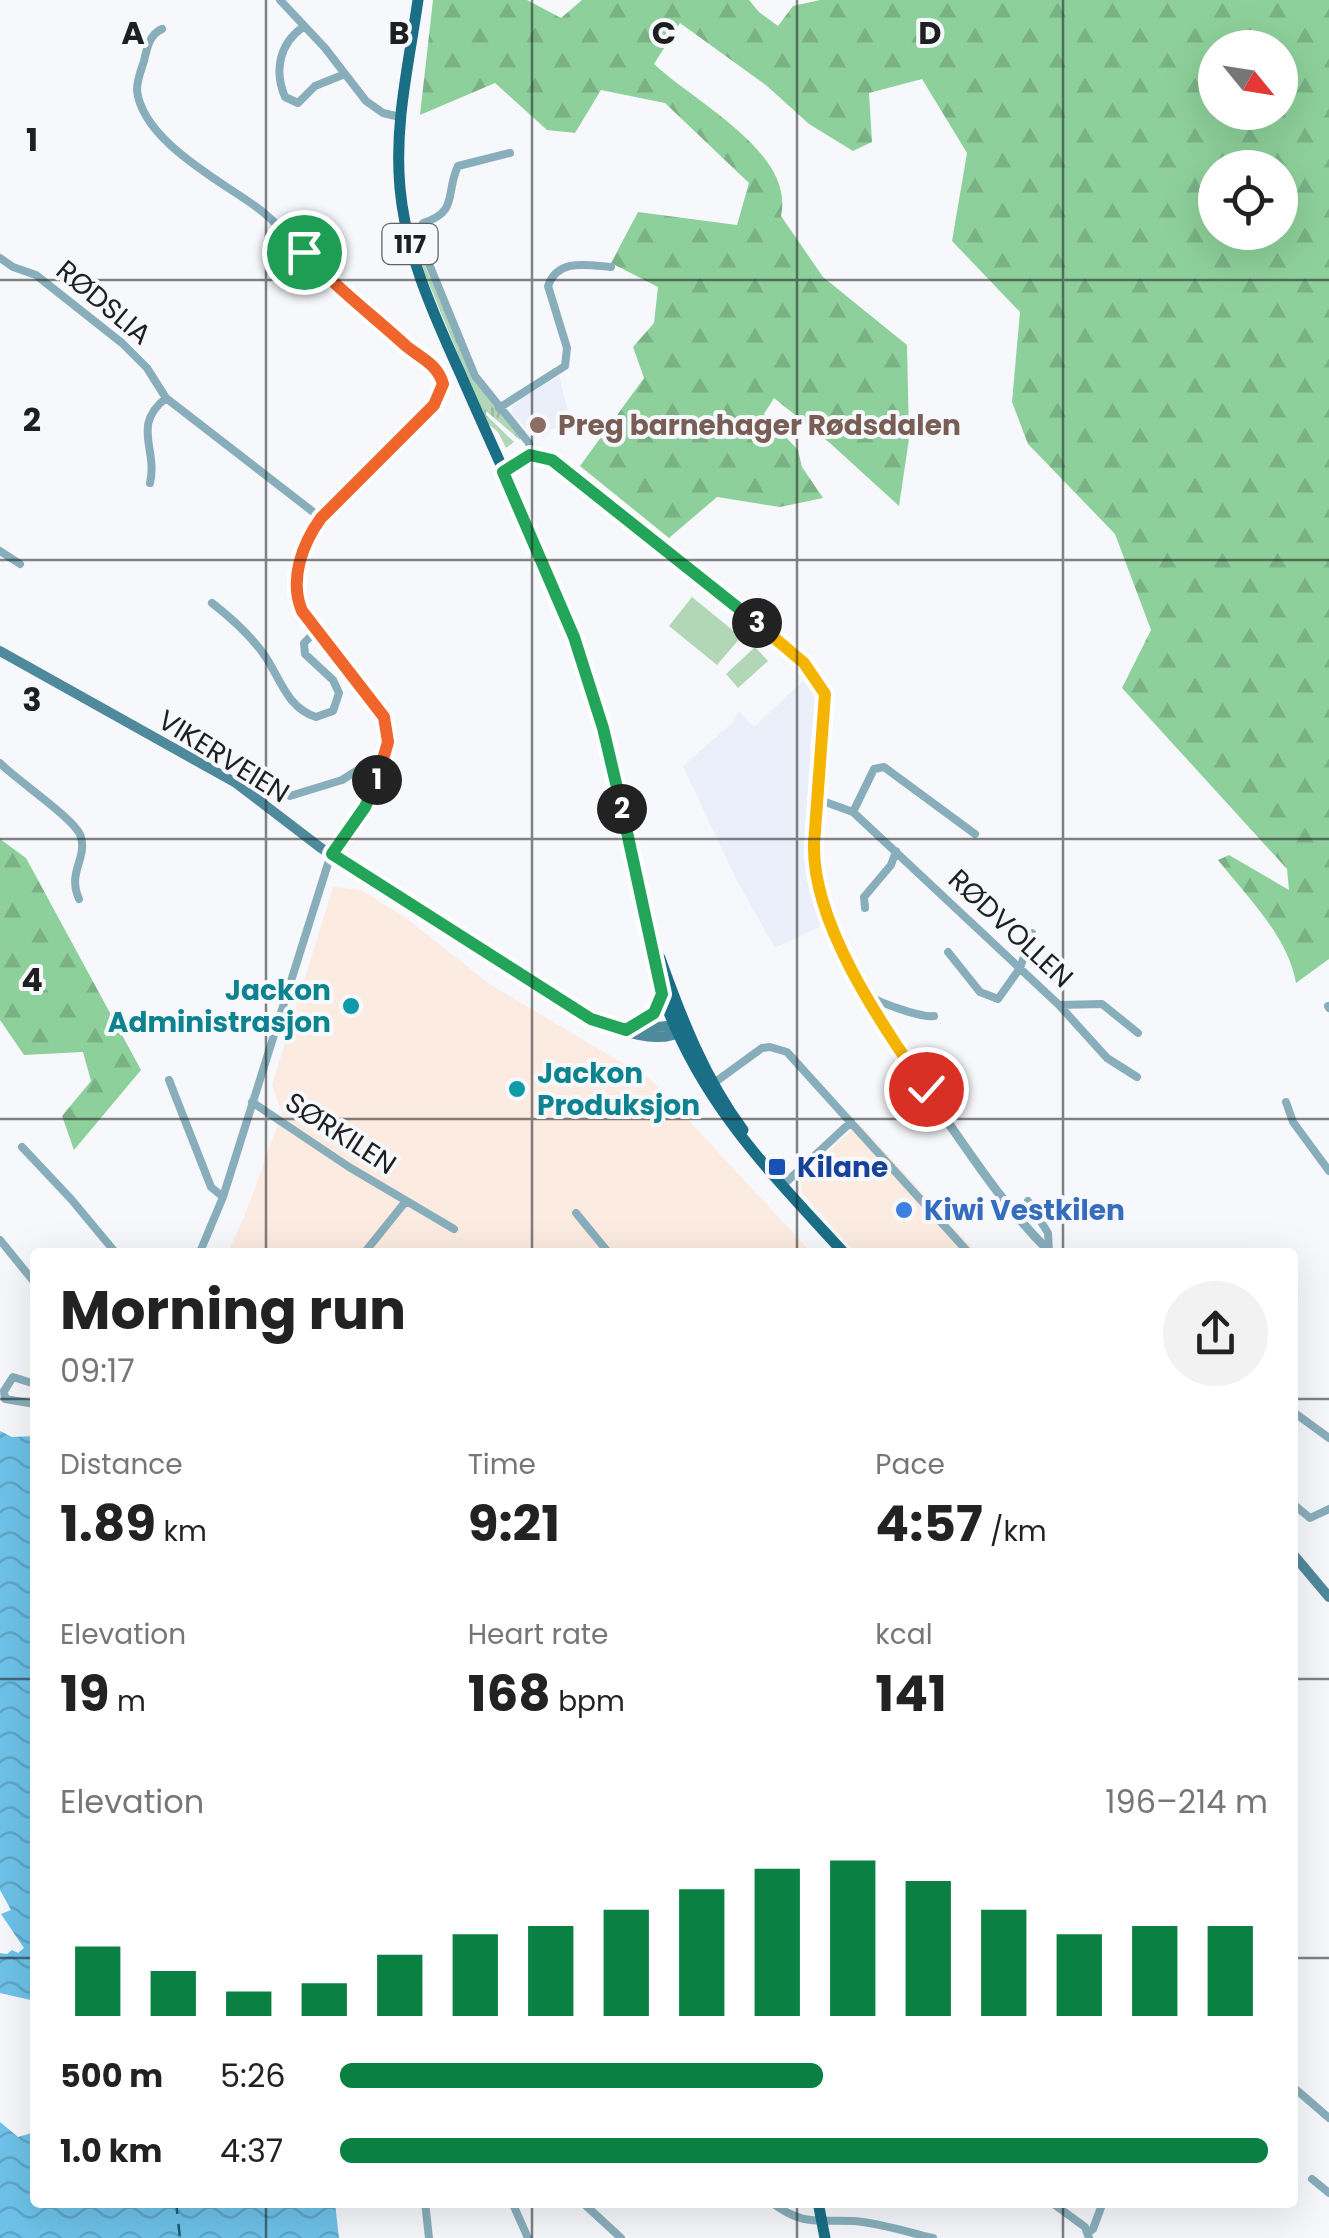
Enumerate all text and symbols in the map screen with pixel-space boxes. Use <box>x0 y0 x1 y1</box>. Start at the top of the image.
text: A <box>121 10 145 55</box>
text: B <box>388 10 410 55</box>
text: C <box>652 10 676 55</box>
text: D <box>918 10 942 55</box>
north arrow <box>1198 30 1298 130</box>
map controls <box>1198 30 1298 250</box>
text: 1 <box>26 117 38 162</box>
button: locate <box>1198 150 1298 250</box>
pin <box>262 210 347 295</box>
road number: 117 <box>382 224 438 264</box>
icon: arrive <box>277 225 332 280</box>
street label: RØDSLIA <box>48 251 160 354</box>
text: 2 <box>23 397 41 442</box>
place label: Preg barnehager Rødsdalen <box>558 406 961 445</box>
marker: Preg barnehager Rødsdalen <box>527 414 549 436</box>
pin: 3 <box>732 598 782 648</box>
text: 3 <box>749 603 765 642</box>
text: 3 <box>22 677 42 722</box>
street label: VIKERVEIEN <box>151 701 297 812</box>
pin: 1 <box>352 755 402 805</box>
text: 1 <box>372 760 382 799</box>
pin: 2 <box>597 784 647 834</box>
text: 2 <box>614 789 630 828</box>
street label: RØDVOLLEN <box>940 860 1082 997</box>
text: 4 <box>21 957 43 1002</box>
place label: Jackon Administrasjon <box>108 971 331 1042</box>
marker: Jackon Administrasjon <box>340 995 362 1017</box>
pin <box>884 1047 969 1132</box>
place label: Jackon Produksjon <box>537 1054 700 1125</box>
icon: check <box>899 1062 954 1117</box>
marker: Jackon Produksjon <box>506 1078 528 1100</box>
street label: SØRKILEN <box>278 1083 404 1184</box>
place label: Kilane <box>797 1148 888 1187</box>
marker: Kilane <box>766 1156 788 1178</box>
place label: Kiwi Vestkilen <box>924 1191 1125 1230</box>
marker: Kiwi Vestkilen <box>893 1199 915 1221</box>
text: Morning run <box>60 1271 406 1348</box>
button: share <box>1163 1281 1268 1386</box>
text: 09:17 <box>60 1348 135 1393</box>
text: Distance <box>60 1445 183 1484</box>
text: Time <box>468 1445 536 1484</box>
text: Pace <box>875 1445 945 1484</box>
text: 1.89 <box>60 1488 156 1559</box>
text: 9:21 <box>468 1488 560 1559</box>
text: 4:57 <box>875 1488 983 1559</box>
text: km <box>156 1512 207 1551</box>
text: /km <box>983 1512 1047 1551</box>
text: Elevation <box>60 1615 186 1654</box>
text: Heart rate <box>468 1615 608 1654</box>
text: kcal <box>875 1615 933 1654</box>
text: 19 <box>60 1658 110 1729</box>
text: 168 <box>468 1658 551 1729</box>
text: 141 <box>875 1658 947 1729</box>
text: m <box>110 1682 146 1721</box>
text: bpm <box>551 1682 625 1721</box>
text: Elevation <box>60 1779 204 1824</box>
text: 196–214 m <box>1105 1779 1268 1824</box>
text: 500 m <box>60 2053 163 2098</box>
text: 5:26 <box>220 2053 286 2098</box>
text: 1.0 km <box>60 2128 162 2173</box>
text: 4:37 <box>220 2128 283 2173</box>

